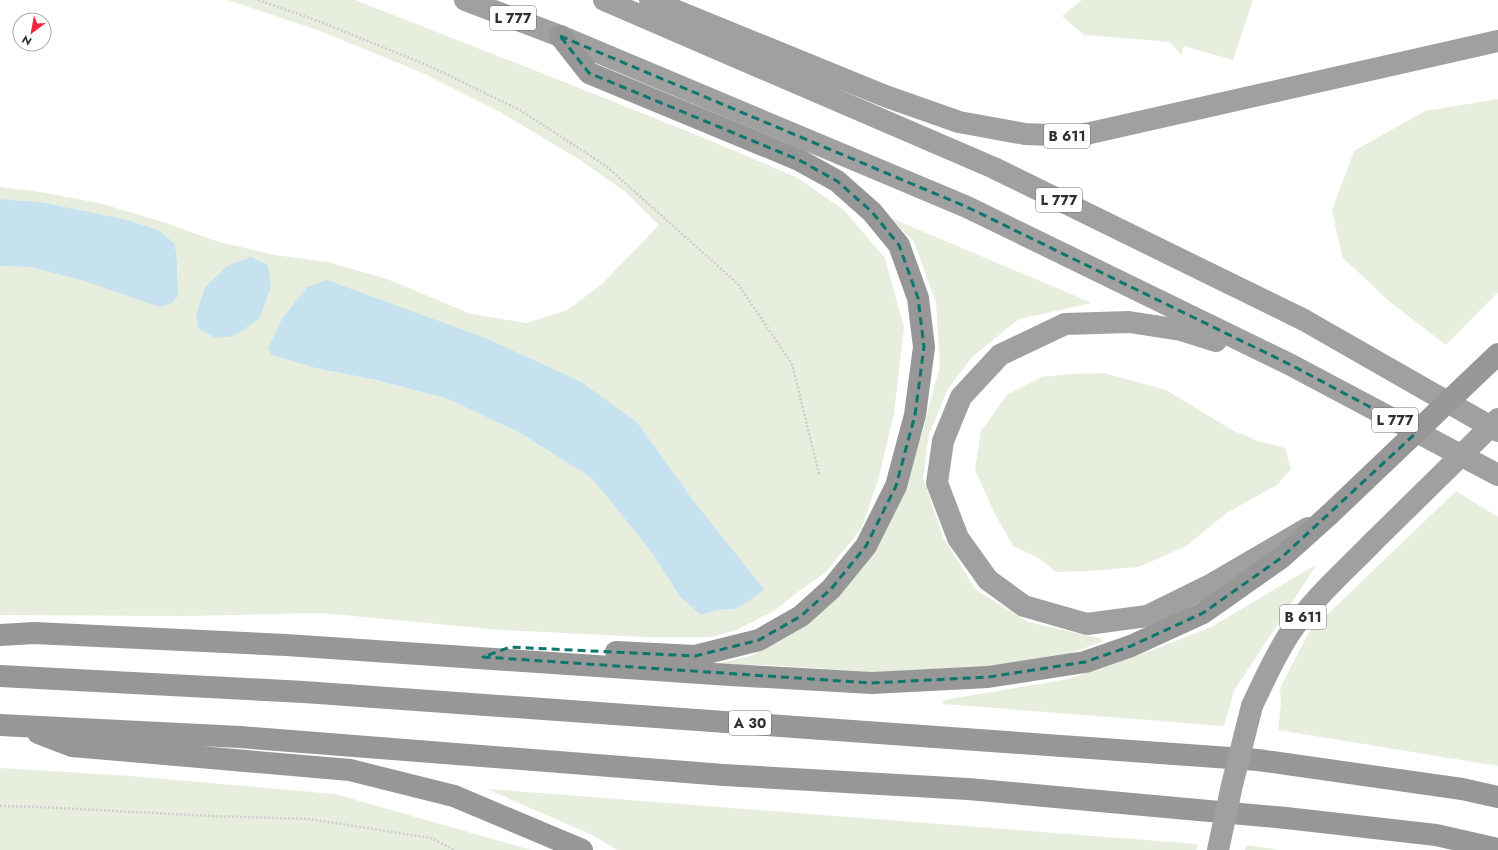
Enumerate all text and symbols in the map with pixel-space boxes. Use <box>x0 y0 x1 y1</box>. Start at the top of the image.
road number: L 777 <box>490 6 536 30</box>
north arrow <box>12 12 52 52</box>
text: N <box>19 31 35 50</box>
road number: B 611 <box>1044 124 1090 148</box>
road number: L 777 <box>1036 188 1082 212</box>
road number: L 777 <box>1372 408 1418 432</box>
road number: B 611 <box>1280 605 1326 629</box>
road number: A 30 <box>729 711 771 735</box>

